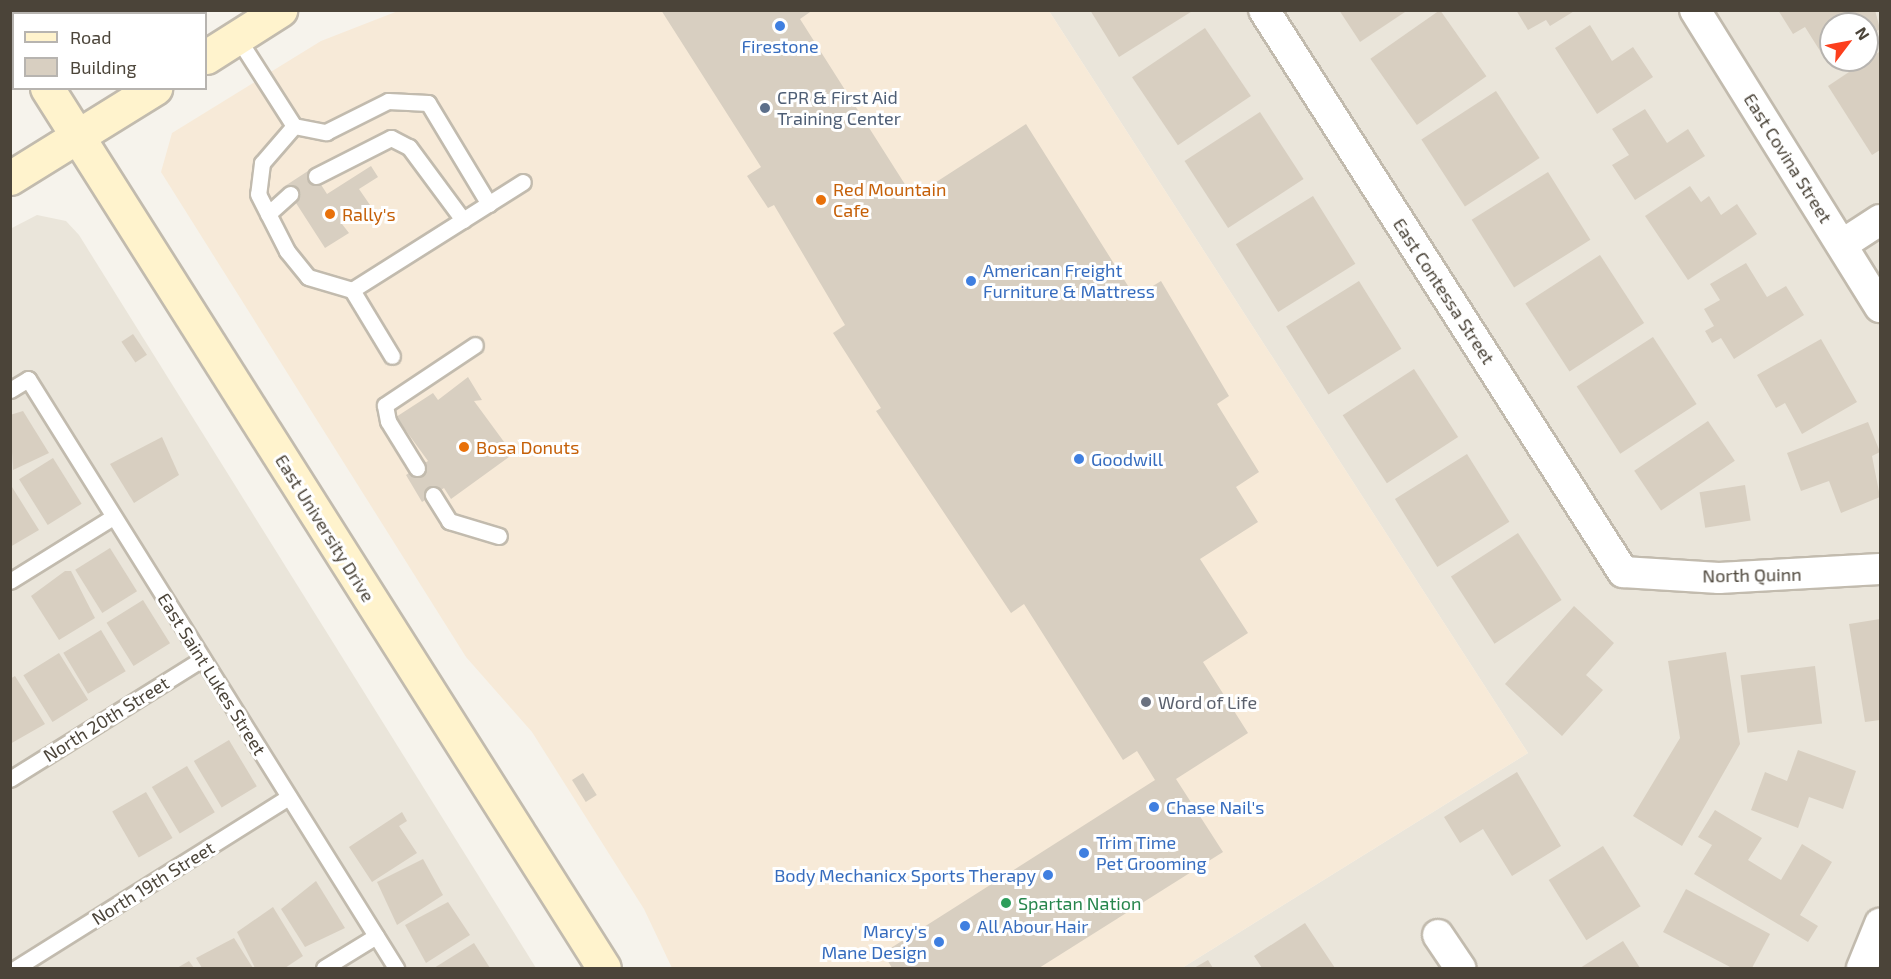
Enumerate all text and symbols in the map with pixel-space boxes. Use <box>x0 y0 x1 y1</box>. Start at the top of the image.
legend <box>12 12 207 90</box>
north arrow <box>1819 12 1879 72</box>
marker: Firestone <box>773 19 787 33</box>
text: N <box>1852 23 1874 43</box>
text: Road <box>70 26 111 48</box>
place label: Firestone <box>741 35 819 57</box>
text: Building <box>70 56 137 78</box>
place label: CPR & First Aid Training Center <box>777 87 901 130</box>
street label: East Covina Street <box>1739 89 1837 227</box>
marker: CPR & First Aid Training Center <box>758 101 772 115</box>
place label: Red Mountain Cafe <box>833 179 946 222</box>
marker: Red Mountain Cafe <box>814 193 828 207</box>
place label: Rally's <box>342 203 396 225</box>
marker: Rally's <box>323 207 337 221</box>
street label: East Contessa Street <box>1389 214 1499 368</box>
place label: American Freight Furniture & Mattress <box>983 260 1155 302</box>
marker: American Freight Furniture & Mattress <box>964 274 978 288</box>
place label: Bosa Donuts <box>476 436 579 458</box>
marker: Bosa Donuts <box>457 440 471 454</box>
place label: Goodwill <box>1091 448 1163 470</box>
street label: East University Drive <box>271 450 379 606</box>
marker: Goodwill <box>1072 452 1086 466</box>
street label: North Quinn <box>1702 563 1802 587</box>
street label: East Saint Lukes Street <box>153 589 271 759</box>
street label: North 20th Street <box>39 672 173 766</box>
place label: Word of Life <box>1158 691 1257 713</box>
marker: Word of Life <box>1139 695 1153 709</box>
place label: Chase Nail's <box>1166 796 1264 818</box>
marker: Chase Nail's <box>1147 800 1161 814</box>
place label: Trim Time Pet Grooming <box>1096 832 1207 874</box>
street label: North 19th Street <box>88 837 218 929</box>
marker: Trim Time Pet Grooming <box>1077 846 1091 860</box>
place label: Body Mechanicx Sports Therapy <box>773 864 1036 886</box>
marker: Body Mechanicx Sports Therapy <box>1041 868 1055 882</box>
place label: Spartan Nation <box>1018 892 1141 914</box>
marker: Spartan Nation <box>999 896 1013 910</box>
place label: All Abour Hair <box>977 915 1090 937</box>
marker: All Abour Hair <box>958 919 972 933</box>
place label: Marcy's Mane Design <box>821 921 927 964</box>
marker: Marcy's Mane Design <box>932 935 946 949</box>

